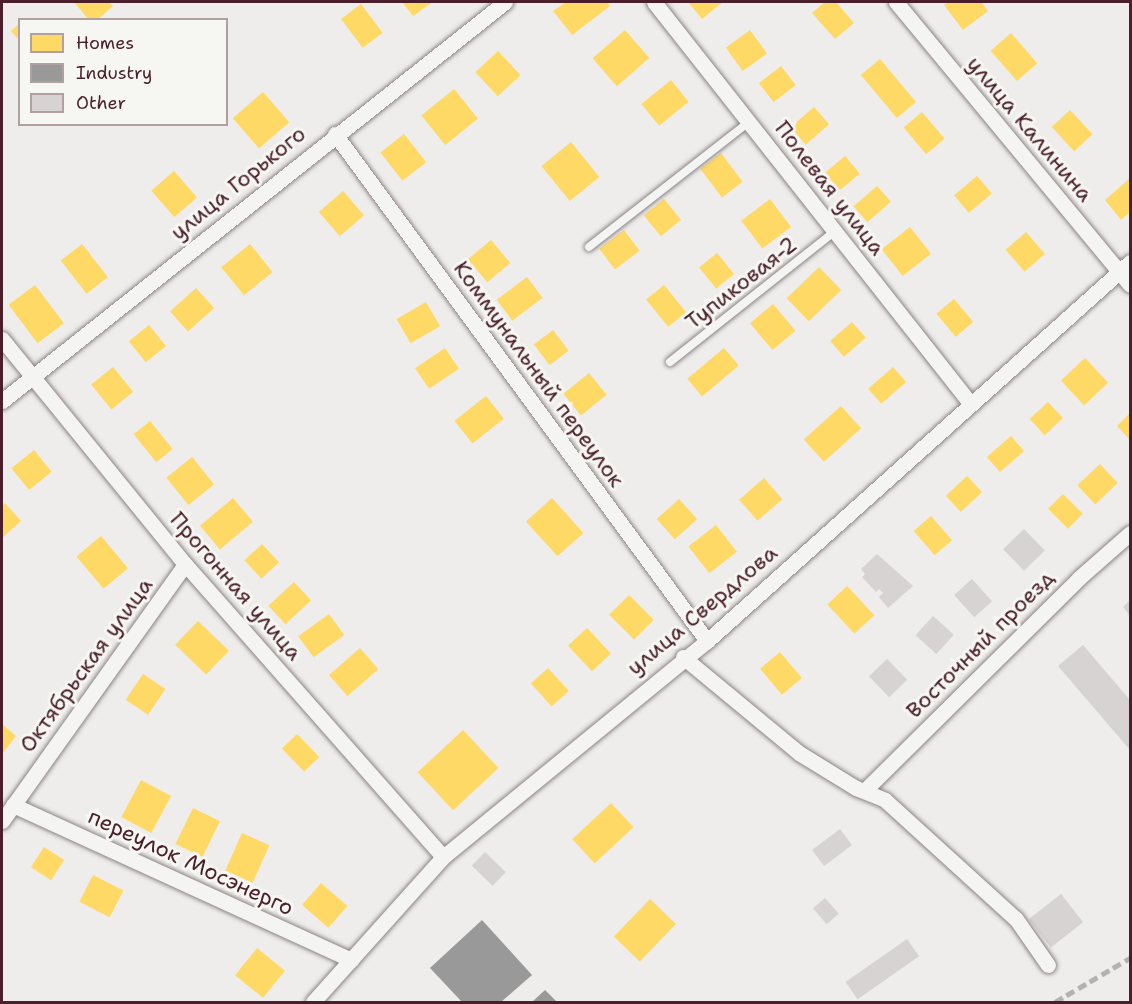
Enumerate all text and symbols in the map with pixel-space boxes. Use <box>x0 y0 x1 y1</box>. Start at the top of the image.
legend <box>18 18 228 126</box>
text: Homes <box>76 31 134 55</box>
street label: улица Калинина <box>962 51 1098 207</box>
text: Industry <box>76 61 152 85</box>
text: Other <box>76 91 126 115</box>
street label: Полевая улица <box>769 116 891 260</box>
street label: улица Горького <box>165 121 311 245</box>
street label: Тупиковая-2 <box>680 231 802 335</box>
street label: Коммунальный переулок <box>448 256 630 492</box>
street label: Прогонная улица <box>164 506 308 666</box>
street label: улица Свердлова <box>622 540 782 680</box>
street label: Восточный проезд <box>901 565 1059 723</box>
street label: Октябрьская улица <box>14 573 158 757</box>
street label: переулок Мосэнерго <box>84 803 298 921</box>

